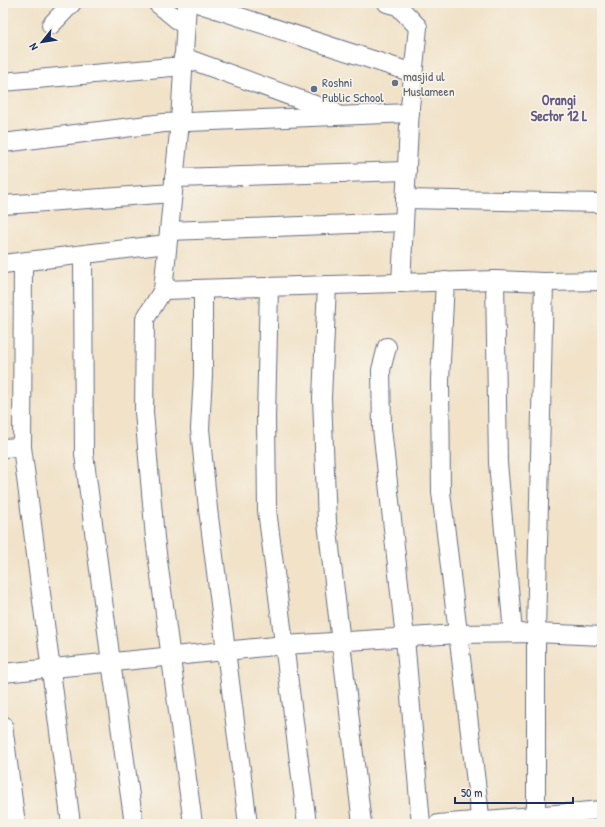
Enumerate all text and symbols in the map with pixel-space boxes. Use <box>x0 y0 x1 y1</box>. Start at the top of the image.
north arrow <box>22 22 62 62</box>
text: N <box>26 41 41 53</box>
place label: masjid ul Muslameen <box>403 67 455 100</box>
place label: Roshni Public School <box>322 73 384 106</box>
marker: masjid ul Muslameen <box>390 78 400 88</box>
marker: Roshni Public School <box>309 84 319 94</box>
district label: Orangi Sector 12 L <box>531 90 588 125</box>
scale bar <box>455 779 573 805</box>
text: 50 m <box>461 784 482 801</box>

